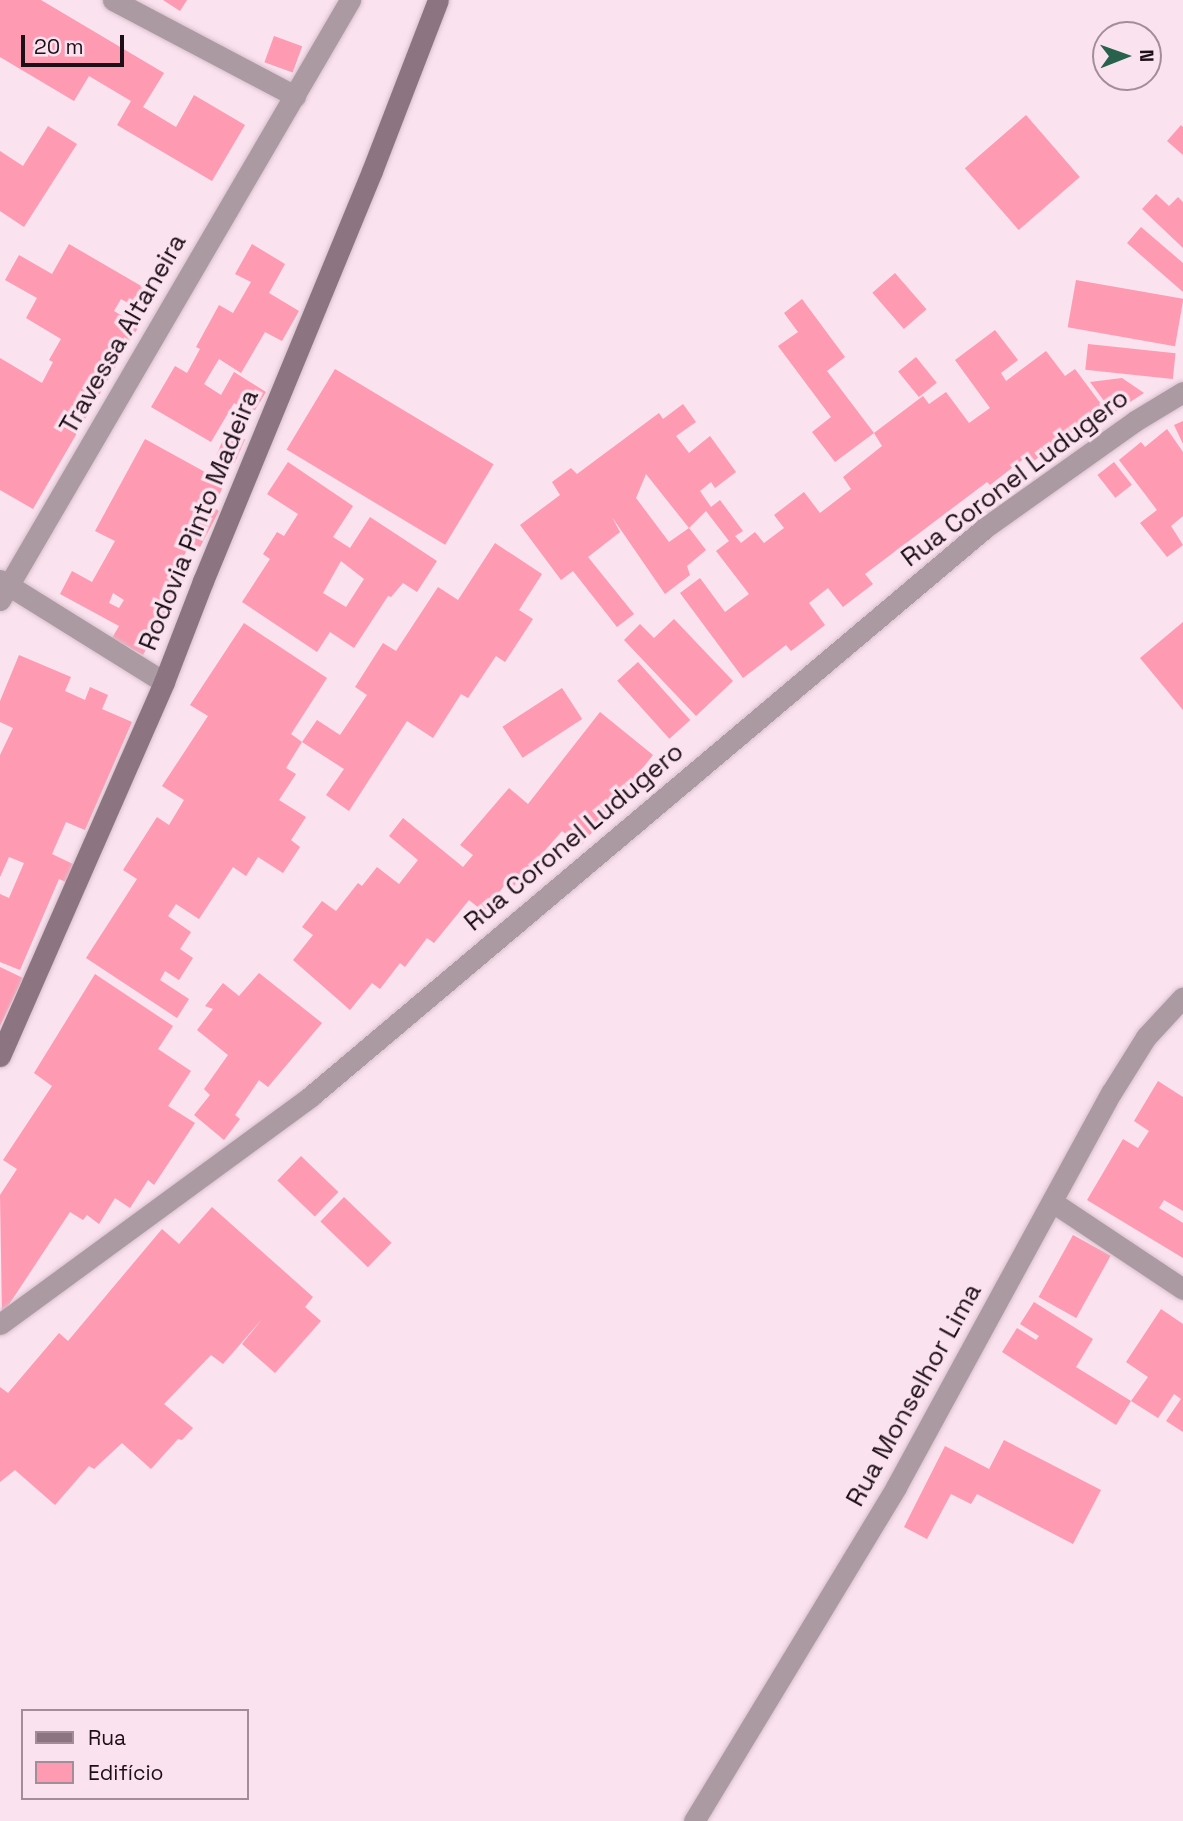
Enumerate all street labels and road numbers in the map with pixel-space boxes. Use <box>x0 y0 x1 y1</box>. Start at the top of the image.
street label: Travessa Altaneira <box>53 228 193 440</box>
street label: Rua Coronel Ludugero <box>895 382 1135 574</box>
street label: Rodovia Pinto Madeira <box>132 385 266 655</box>
street label: Rua Coronel Ludugero <box>458 736 690 938</box>
street label: Rua Monselhor Lima <box>840 1278 988 1512</box>

